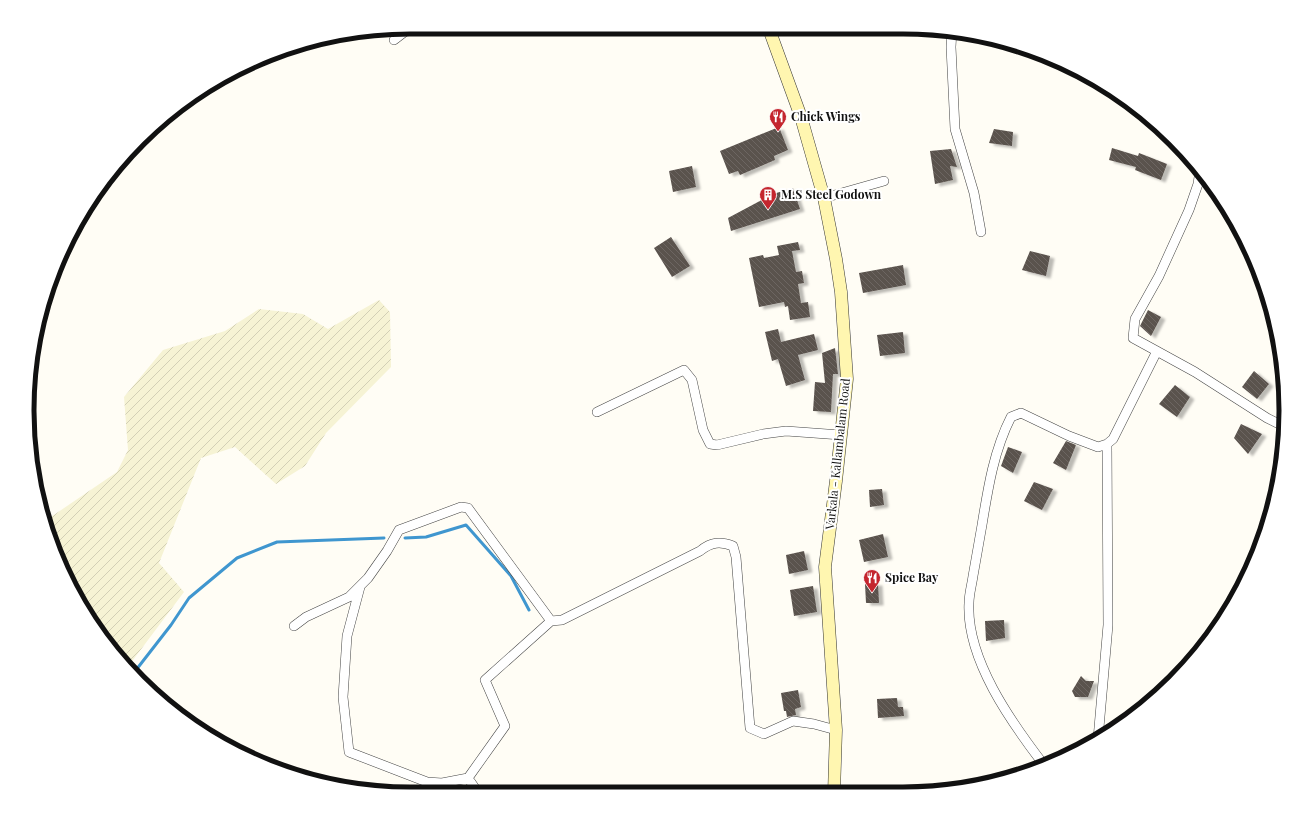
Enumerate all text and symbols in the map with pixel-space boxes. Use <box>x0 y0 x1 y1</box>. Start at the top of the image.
restaurant icon: Chick Wings <box>768 107 788 132</box>
place label: Chick Wings <box>791 108 861 124</box>
building icon: M.S Steel Godown <box>758 185 778 210</box>
place label: M.S Steel Godown <box>781 186 882 202</box>
street label: Varkala - Kallambalam Road <box>821 377 853 531</box>
restaurant icon: Spice Bay <box>862 568 882 593</box>
place label: Spice Bay <box>885 569 939 585</box>

